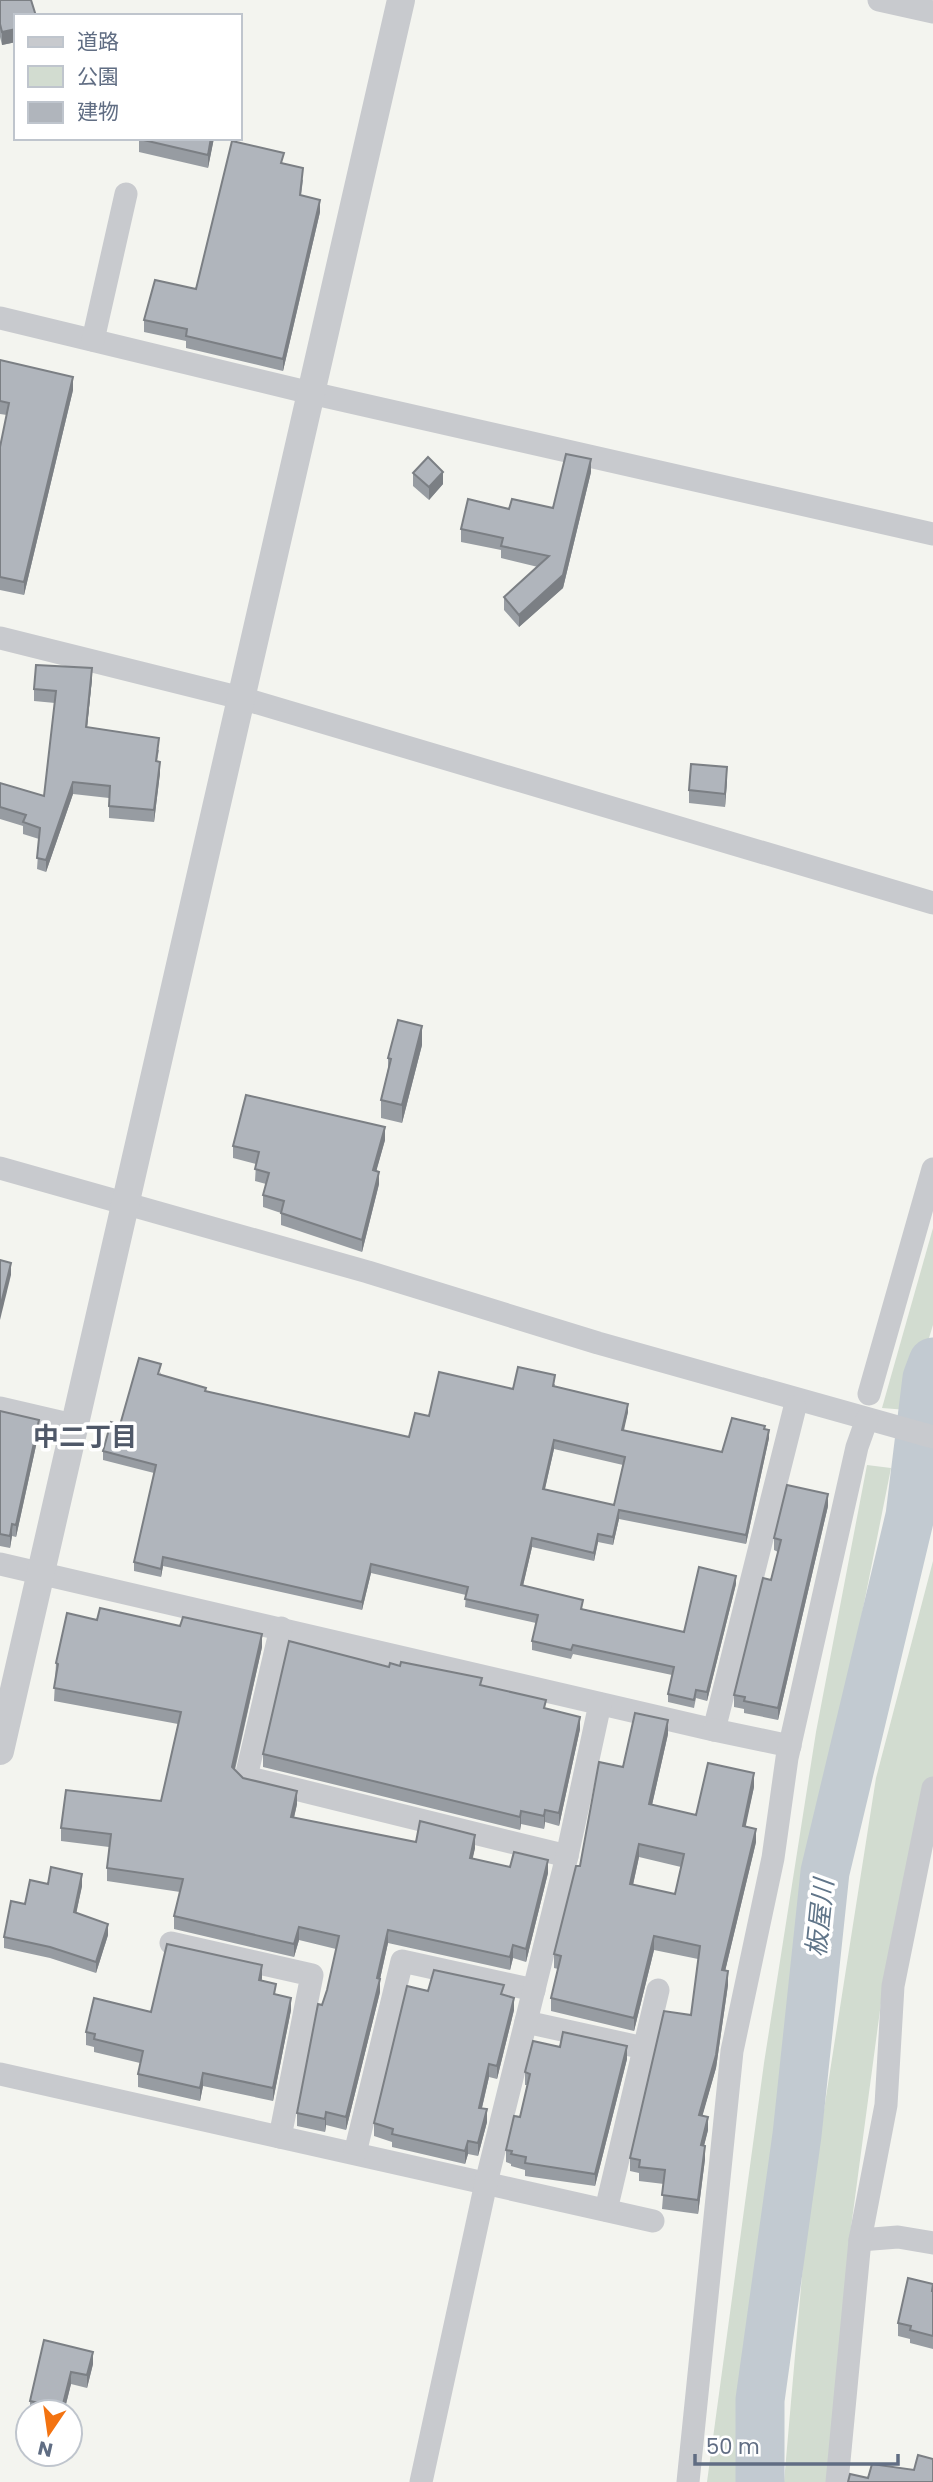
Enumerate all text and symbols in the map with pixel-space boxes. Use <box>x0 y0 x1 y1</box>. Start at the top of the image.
legend <box>14 14 242 140</box>
text: 道路 <box>77 27 119 56</box>
text: 公園 <box>77 62 119 91</box>
text: 建物 <box>77 97 119 126</box>
district label: 中二丁目 <box>33 1419 137 1455</box>
water label: 板屋川 <box>798 1874 842 1959</box>
north arrow <box>14 2398 84 2468</box>
scale bar <box>695 2422 898 2466</box>
text: 50 m <box>706 2432 760 2461</box>
text: N <box>35 2434 55 2464</box>

